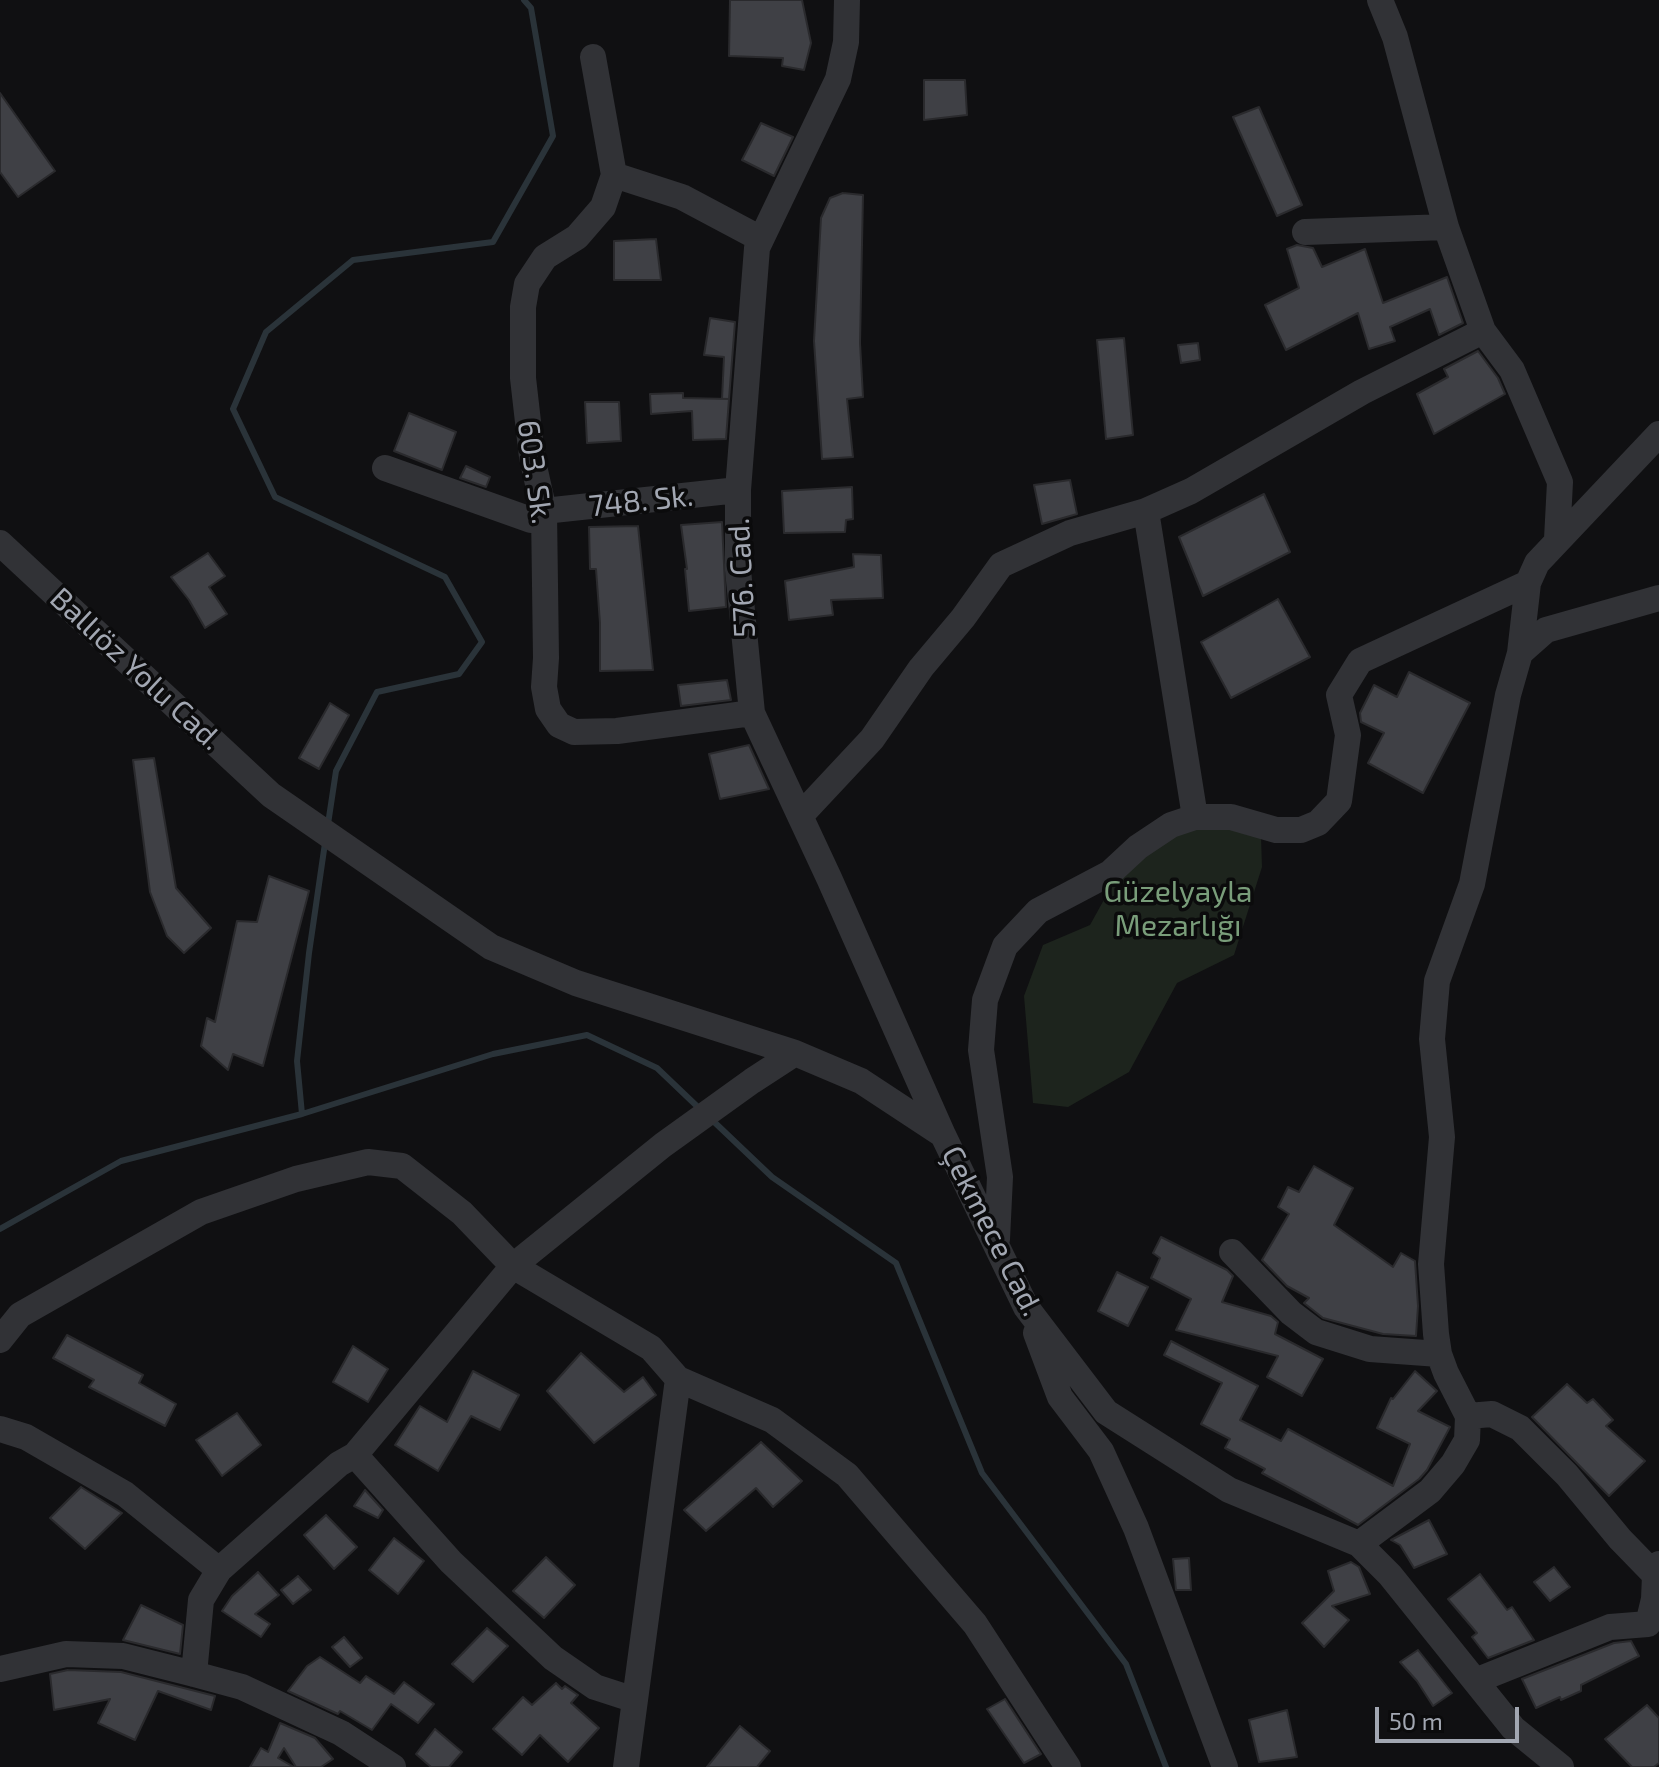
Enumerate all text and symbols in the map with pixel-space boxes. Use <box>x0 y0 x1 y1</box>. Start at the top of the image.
street label: 603. Sk. <box>510 418 560 526</box>
street label: 748. Sk. <box>587 478 695 524</box>
street label: 576. Cad. <box>721 517 763 639</box>
street label: Ballıöz Yolu Cad. <box>43 580 229 758</box>
park label: Güzelyayla Mezarlığı <box>1103 874 1253 944</box>
street label: Çekmece Cad. <box>934 1140 1050 1322</box>
scale bar <box>1379 1691 1523 1741</box>
text: 50 m <box>1389 1706 1443 1735</box>

